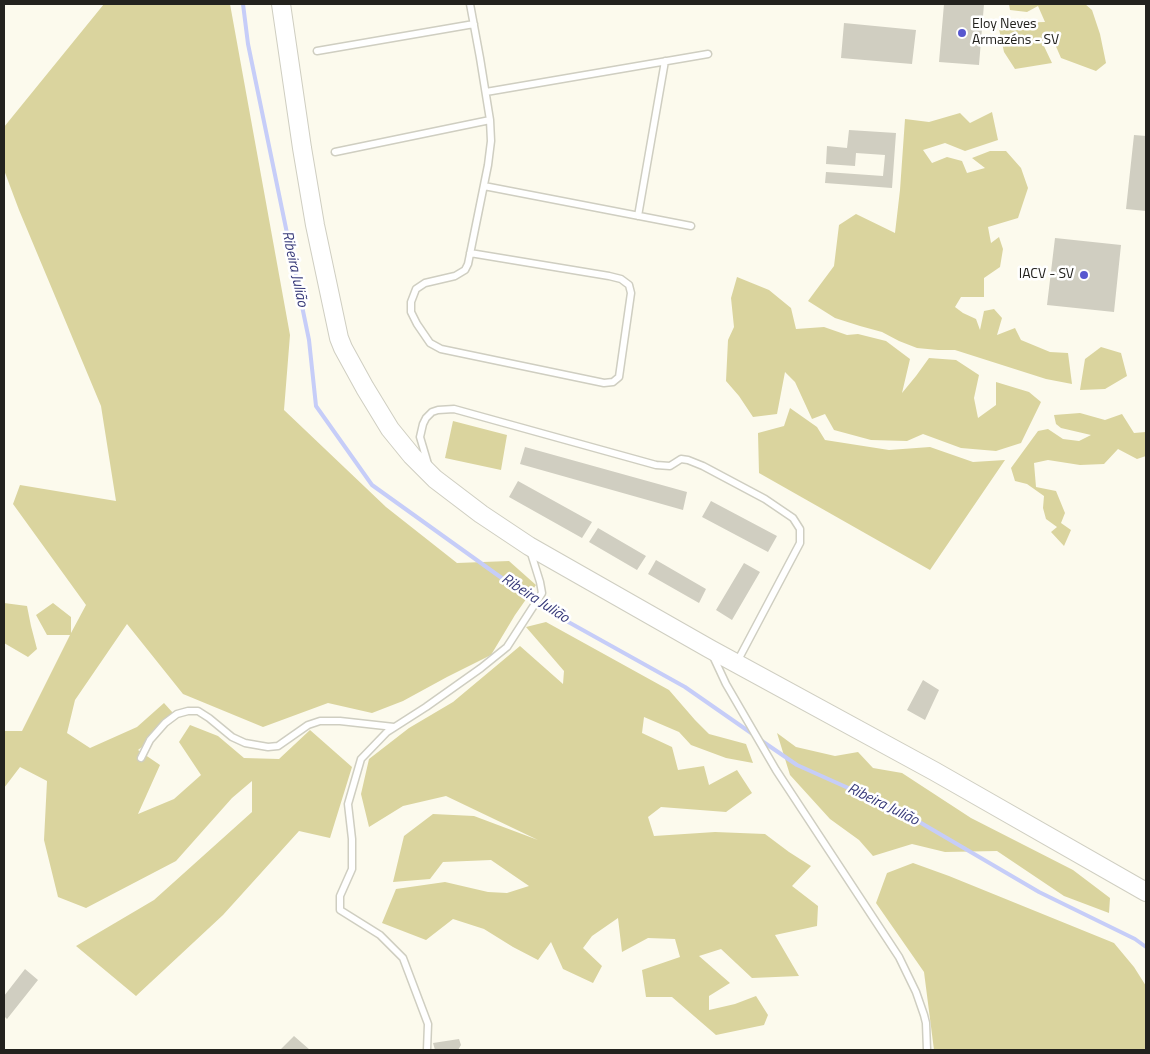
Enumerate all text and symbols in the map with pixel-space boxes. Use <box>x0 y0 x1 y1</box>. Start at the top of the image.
place label: Eloy Neves Armazéns - SV <box>972 17 1059 49</box>
marker: Eloy Neves Armazéns - SV <box>956 27 968 39</box>
water label: Ribeira Julião <box>277 229 311 309</box>
place label: IACV - SV <box>1019 267 1074 283</box>
marker: IACV - SV <box>1078 269 1090 281</box>
water label: Ribeira Julião <box>498 570 572 628</box>
water label: Ribeira Julião <box>844 780 922 830</box>

